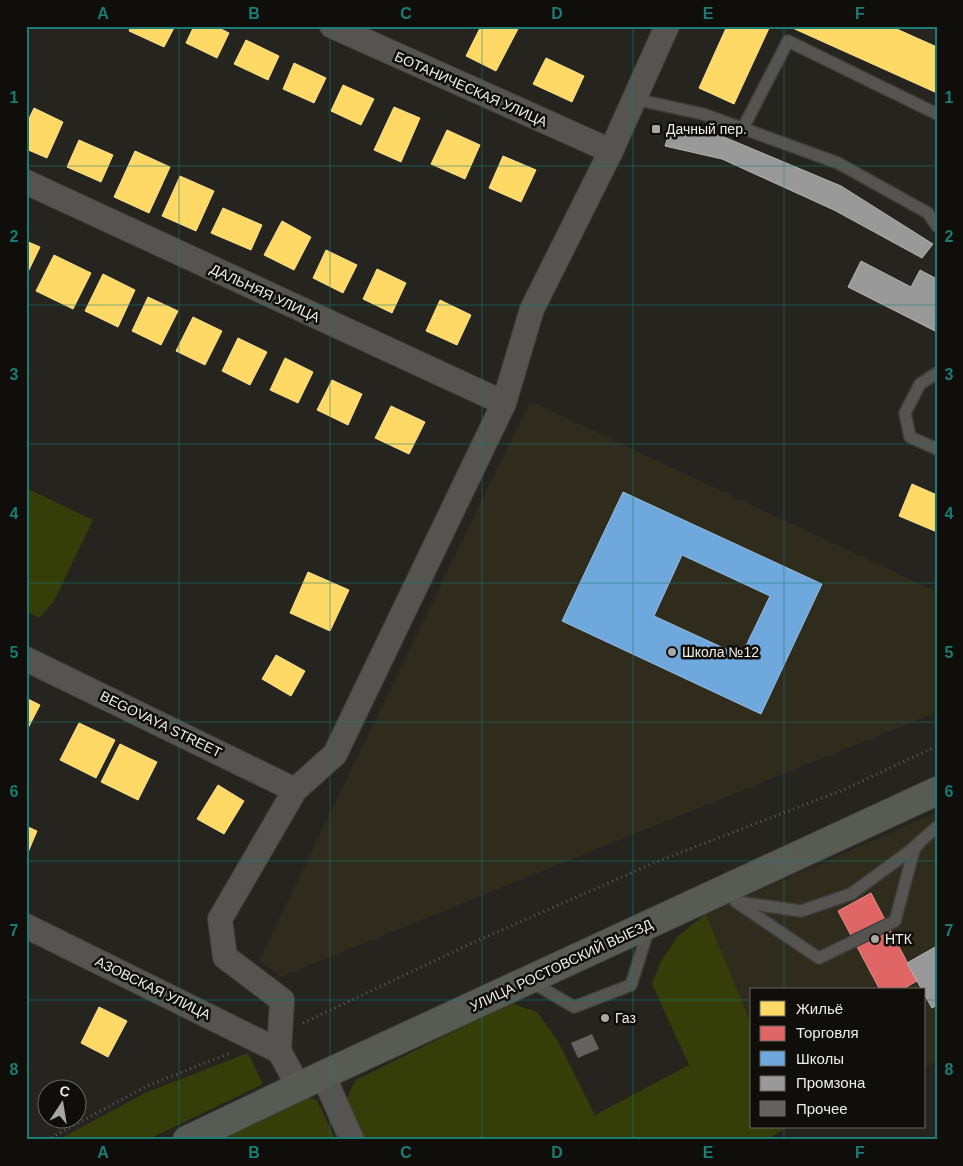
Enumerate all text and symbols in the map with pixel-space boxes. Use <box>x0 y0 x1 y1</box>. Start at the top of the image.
text: A <box>97 5 109 22</box>
text: B <box>248 5 260 22</box>
text: C <box>400 5 412 22</box>
text: D <box>551 5 563 22</box>
text: E <box>703 5 714 22</box>
text: F <box>855 5 865 22</box>
street label: БОТАНИЧЕСКАЯ УЛИЦА <box>392 48 550 130</box>
text: 1 <box>10 89 19 106</box>
text: 1 <box>945 89 954 106</box>
place label: Дачный пер. <box>666 121 747 137</box>
marker: Дачный пер. <box>650 123 662 135</box>
text: 2 <box>10 228 19 245</box>
text: 2 <box>945 228 954 245</box>
street label: ДАЛЬНЯЯ УЛИЦА <box>208 261 323 326</box>
text: 3 <box>10 366 19 383</box>
text: 3 <box>945 366 954 383</box>
text: 4 <box>10 505 19 522</box>
text: 4 <box>945 505 954 522</box>
text: 5 <box>10 644 19 661</box>
place label: Школа №12 <box>682 644 759 660</box>
text: 5 <box>945 644 954 661</box>
marker: Школа №12 <box>666 646 678 658</box>
street label: BEGOVAYA STREET <box>98 688 225 761</box>
text: 6 <box>10 783 19 800</box>
text: 6 <box>945 783 954 800</box>
street label: УЛИЦА РОСТОВСКИЙ ВЫЕЗД <box>467 914 655 1014</box>
text: 7 <box>10 922 19 939</box>
text: 7 <box>945 922 954 939</box>
place label: НТК <box>885 931 913 947</box>
marker: НТК <box>869 933 881 945</box>
street label: АЗОВСКАЯ УЛИЦА <box>93 953 214 1023</box>
legend <box>750 988 926 1128</box>
text: Жильё <box>796 1000 843 1017</box>
place label: Газ <box>615 1010 636 1026</box>
marker: Газ <box>599 1012 611 1024</box>
text: Торговля <box>796 1024 859 1041</box>
text: Школы <box>796 1050 844 1067</box>
text: 8 <box>10 1061 19 1078</box>
text: 8 <box>945 1061 954 1078</box>
text: Промзона <box>796 1074 866 1091</box>
north arrow <box>38 1078 88 1128</box>
text: С <box>58 1082 71 1100</box>
text: Прочее <box>796 1100 848 1117</box>
text: A <box>97 1144 109 1161</box>
text: B <box>248 1144 260 1161</box>
text: C <box>400 1144 412 1161</box>
text: D <box>551 1144 563 1161</box>
text: E <box>703 1144 714 1161</box>
text: F <box>855 1144 865 1161</box>

